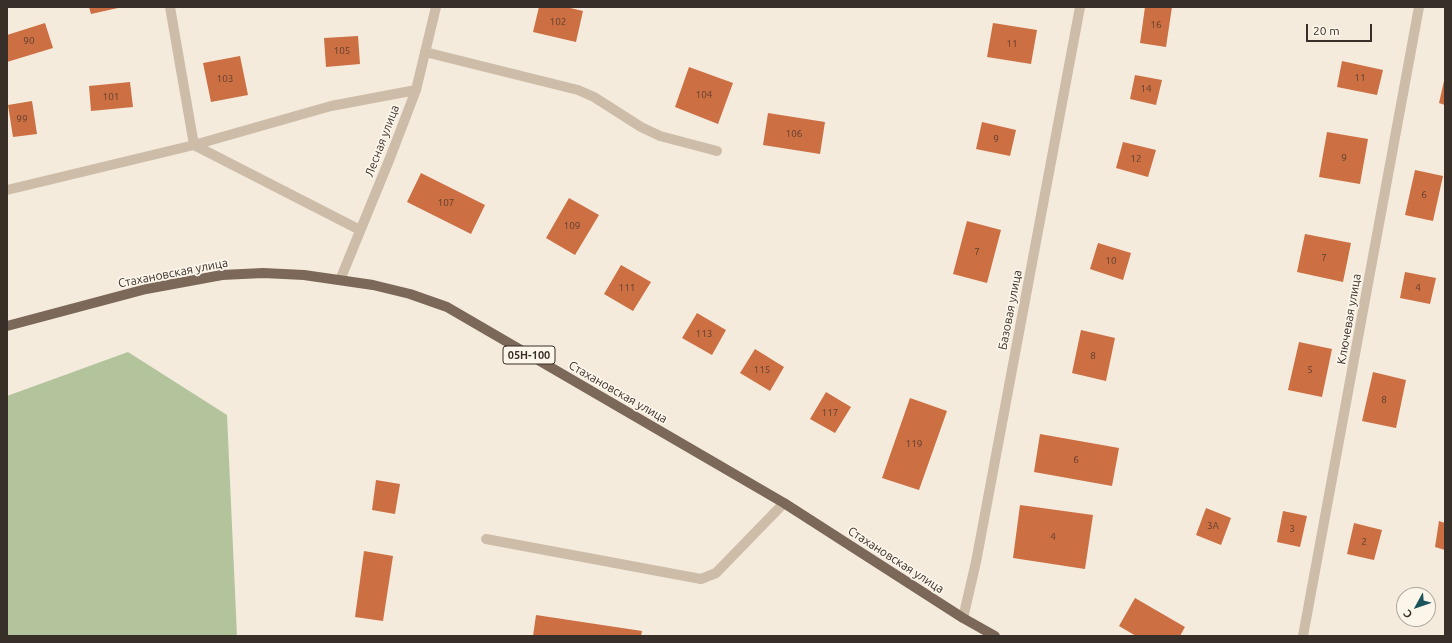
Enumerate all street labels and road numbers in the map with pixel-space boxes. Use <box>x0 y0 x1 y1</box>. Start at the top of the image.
street label: Лесная улица <box>362 103 402 179</box>
street label: Стахановская улица <box>117 255 229 291</box>
street label: Базовая улица <box>995 269 1025 351</box>
street label: Ключевая улица <box>1334 273 1364 365</box>
road number: 05Н-100 <box>503 346 555 364</box>
street label: Стахановская улица <box>566 358 670 426</box>
street label: Стахановская улица <box>845 524 947 596</box>

